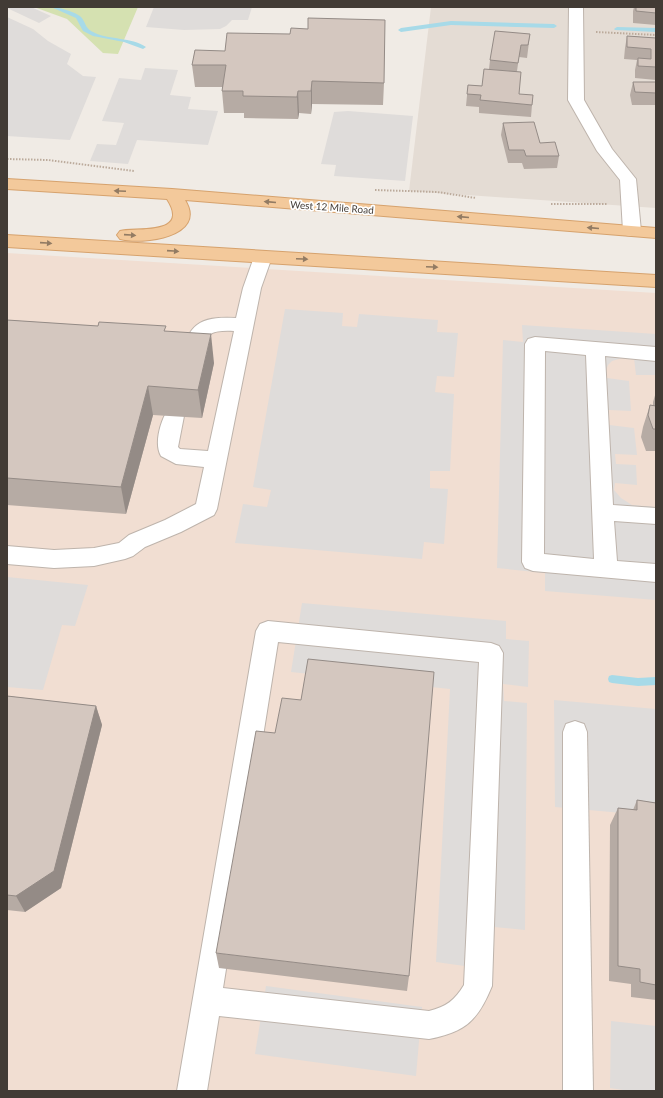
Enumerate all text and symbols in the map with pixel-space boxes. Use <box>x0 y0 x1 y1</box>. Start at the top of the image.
one-way arrow <box>113 188 126 194</box>
street label: West 12 Mile Road <box>290 198 374 216</box>
one-way arrow <box>264 199 276 206</box>
one-way arrow <box>457 214 469 220</box>
one-way arrow <box>587 224 599 231</box>
one-way arrow <box>124 231 136 238</box>
one-way arrow <box>40 240 52 247</box>
one-way arrow <box>167 248 179 255</box>
one-way arrow <box>296 256 308 263</box>
one-way arrow <box>426 264 438 271</box>

